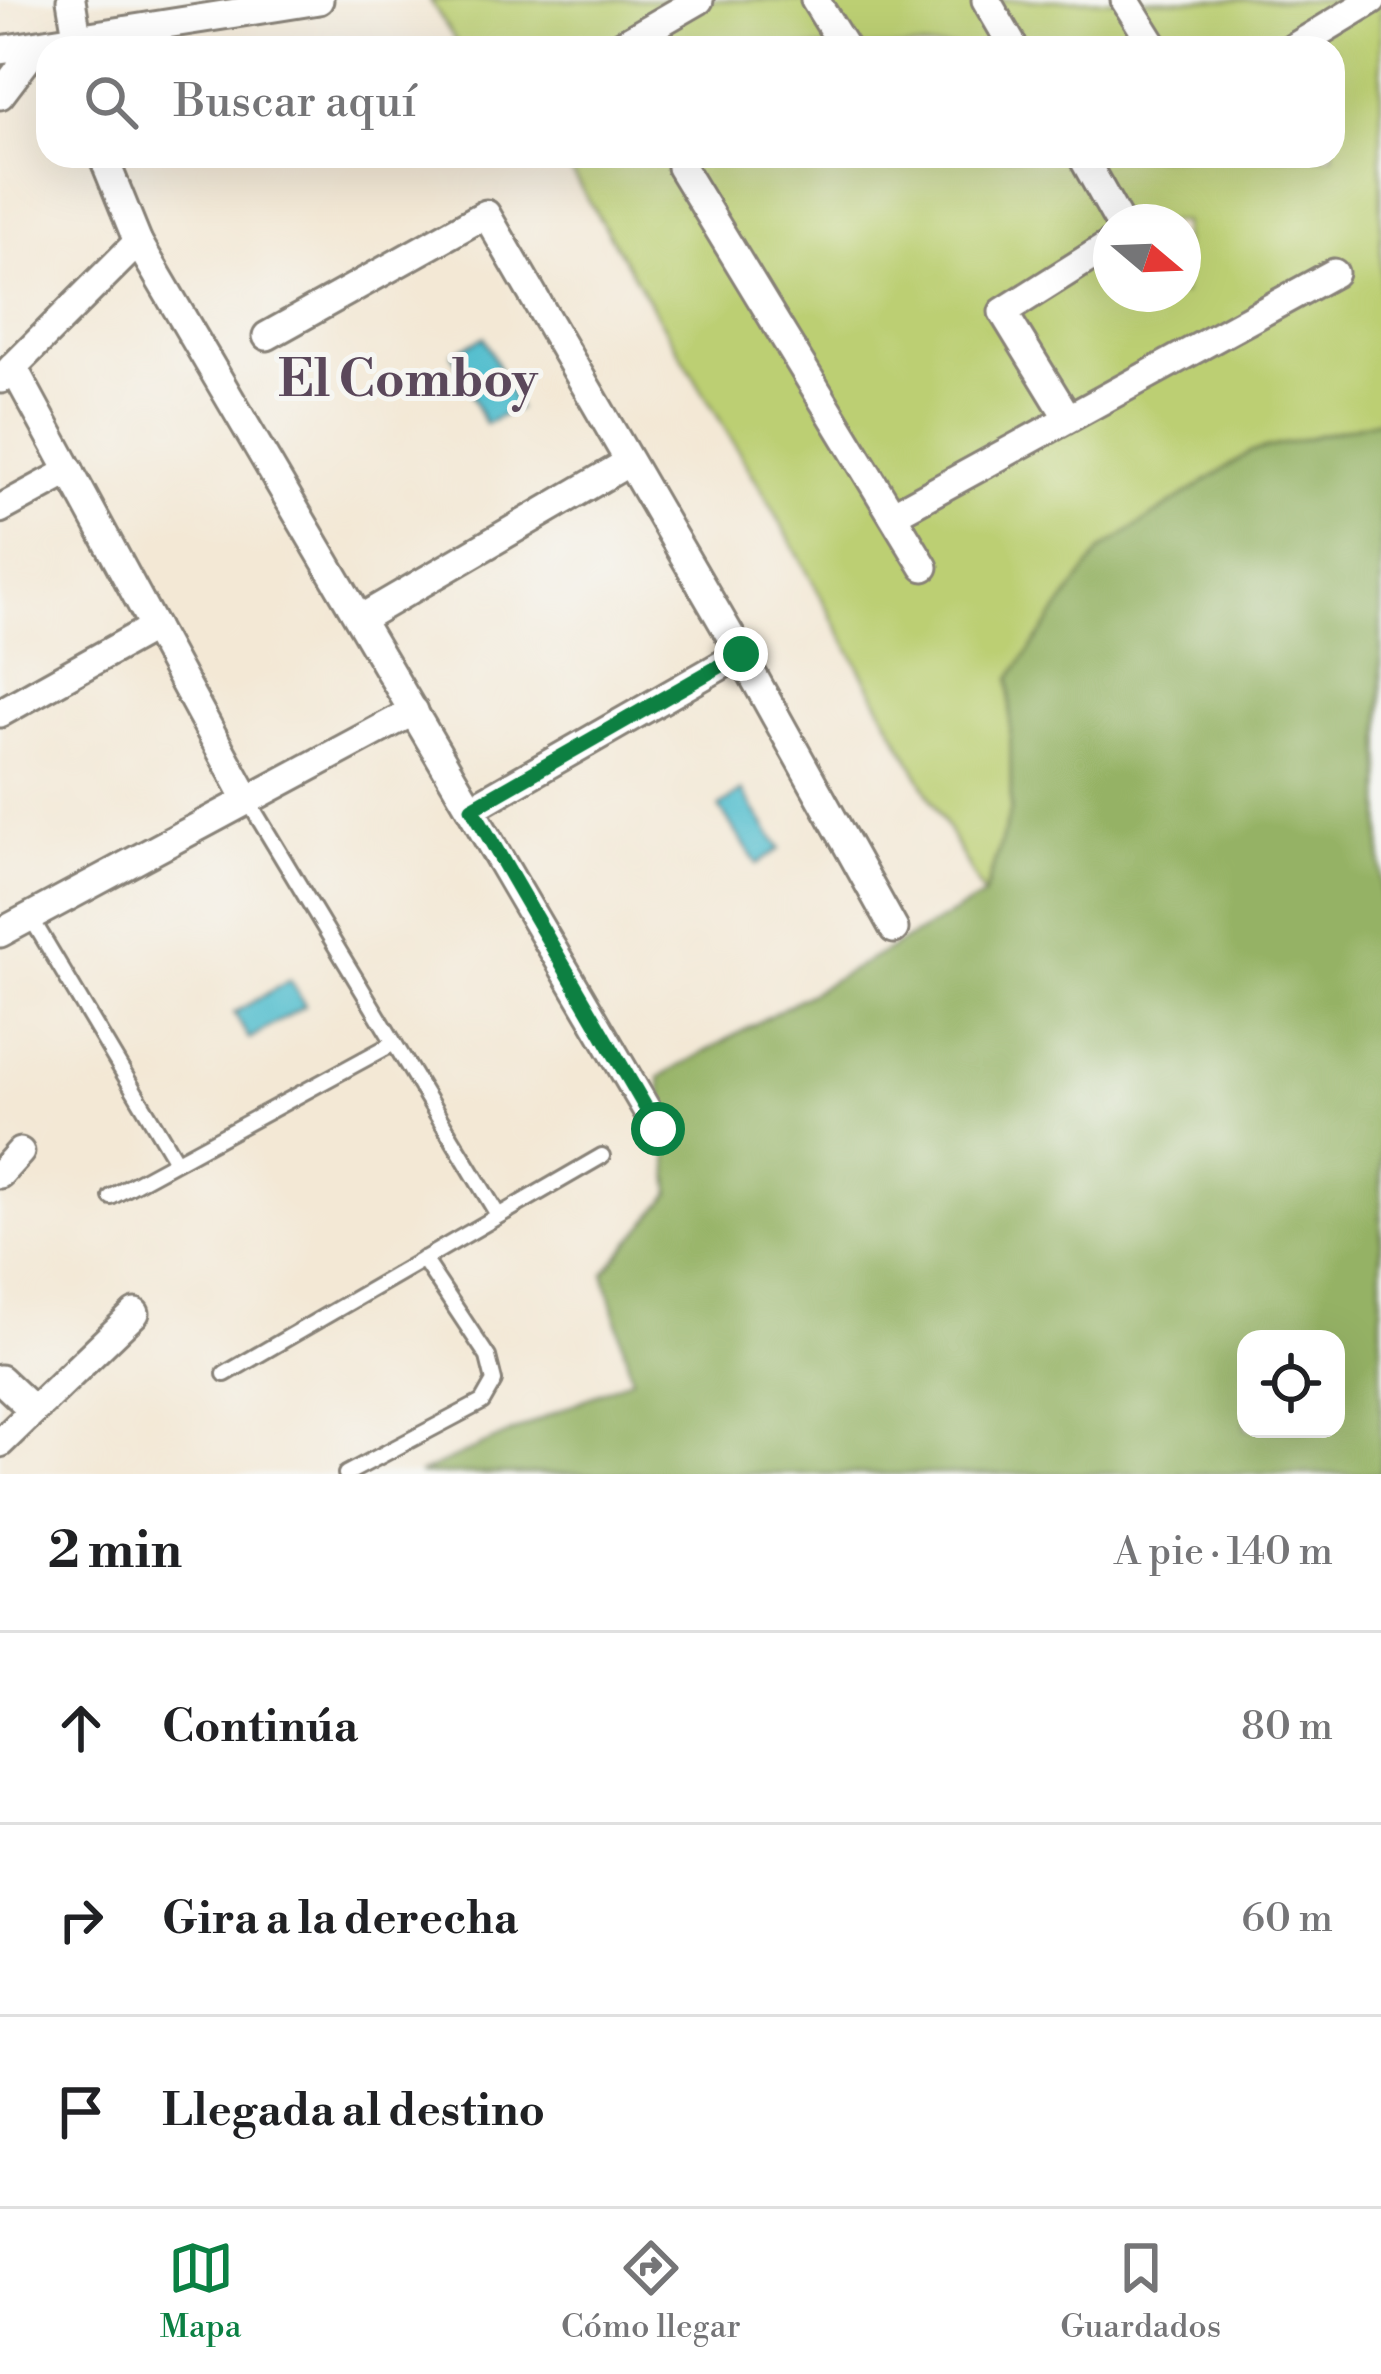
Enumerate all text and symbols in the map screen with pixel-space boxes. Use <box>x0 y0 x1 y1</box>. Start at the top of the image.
search box <box>36 36 1345 168</box>
icon: search <box>78 69 144 135</box>
text: Buscar aquí <box>174 74 416 131</box>
north arrow <box>1093 204 1201 312</box>
district label: El Comboy <box>278 349 539 413</box>
route end <box>714 627 768 681</box>
route start <box>631 1102 685 1156</box>
map controls <box>1237 1330 1345 1438</box>
button: locate <box>1237 1330 1345 1438</box>
text: 2 min <box>48 1520 182 1584</box>
text: A pie · 140 m <box>1114 1528 1333 1577</box>
icon: ahead <box>48 1695 114 1761</box>
text: Continúa <box>162 1699 358 1756</box>
text: 80 m <box>1241 1703 1333 1752</box>
icon: right <box>48 1887 114 1953</box>
text: Gira a la derecha <box>162 1891 518 1948</box>
text: 60 m <box>1241 1895 1333 1944</box>
icon: arrive <box>48 2079 114 2145</box>
text: Llegada al destino <box>162 2083 545 2140</box>
tab: Mapa <box>160 2235 241 2348</box>
tab: Cómo llegar <box>561 2235 741 2348</box>
tab: Guardados <box>1060 2235 1221 2348</box>

